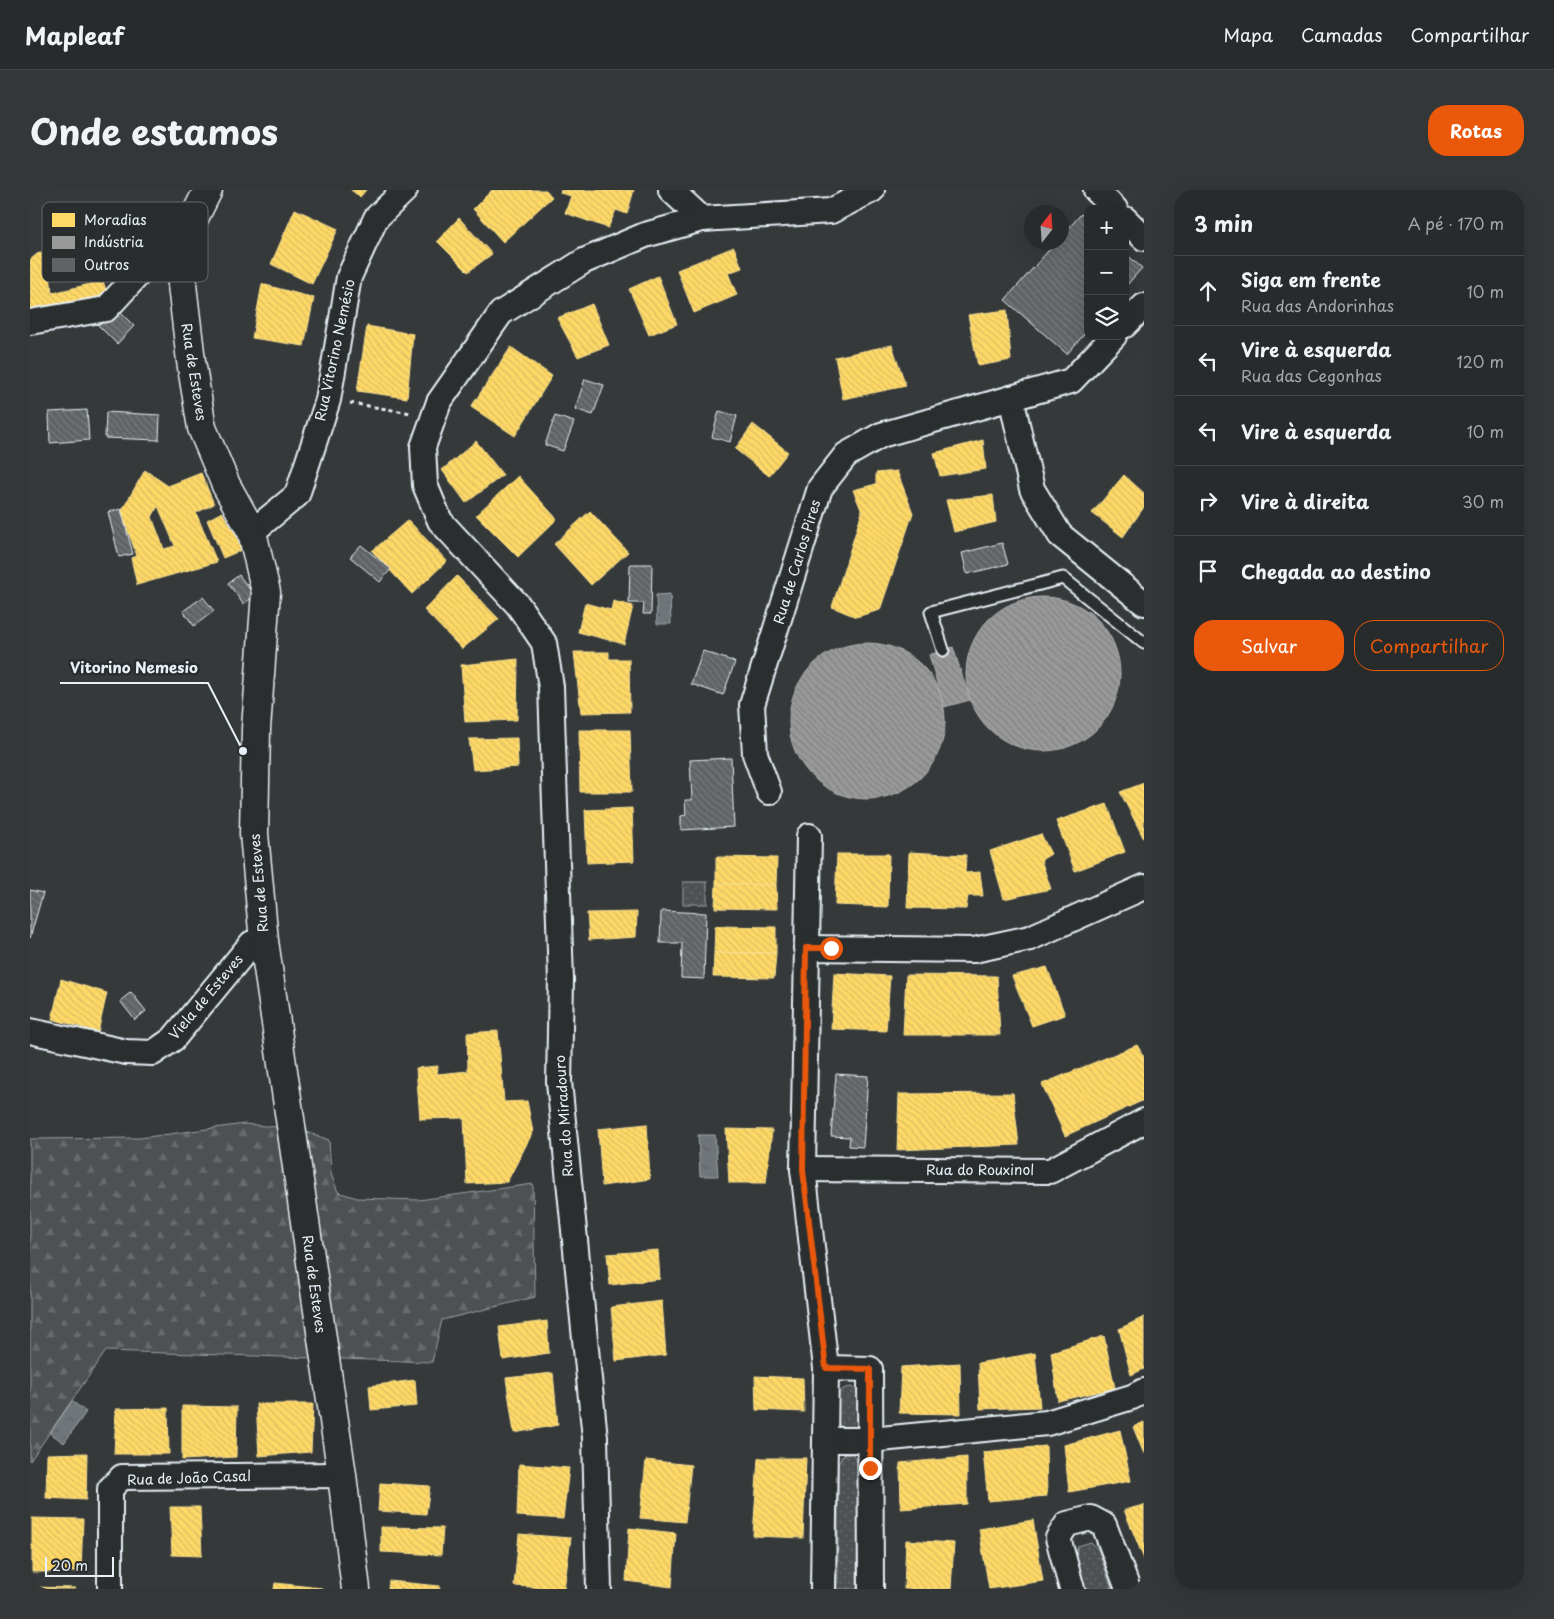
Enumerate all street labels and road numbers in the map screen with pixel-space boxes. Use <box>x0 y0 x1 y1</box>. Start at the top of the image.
street label: Rua Vitorino Nemésio <box>309 277 360 423</box>
street label: Rua de Esteves <box>176 321 213 422</box>
street label: Rua de Carlos Pires <box>768 497 825 627</box>
street label: Rua de Esteves <box>244 833 273 933</box>
street label: Viela de Esteves <box>163 949 248 1044</box>
street label: Rua do Miradouro <box>549 1054 578 1178</box>
street label: Rua do Rouxinol <box>926 1159 1034 1180</box>
street label: Rua de Esteves <box>297 1234 332 1334</box>
street label: Rua de João Casal <box>127 1465 251 1490</box>

